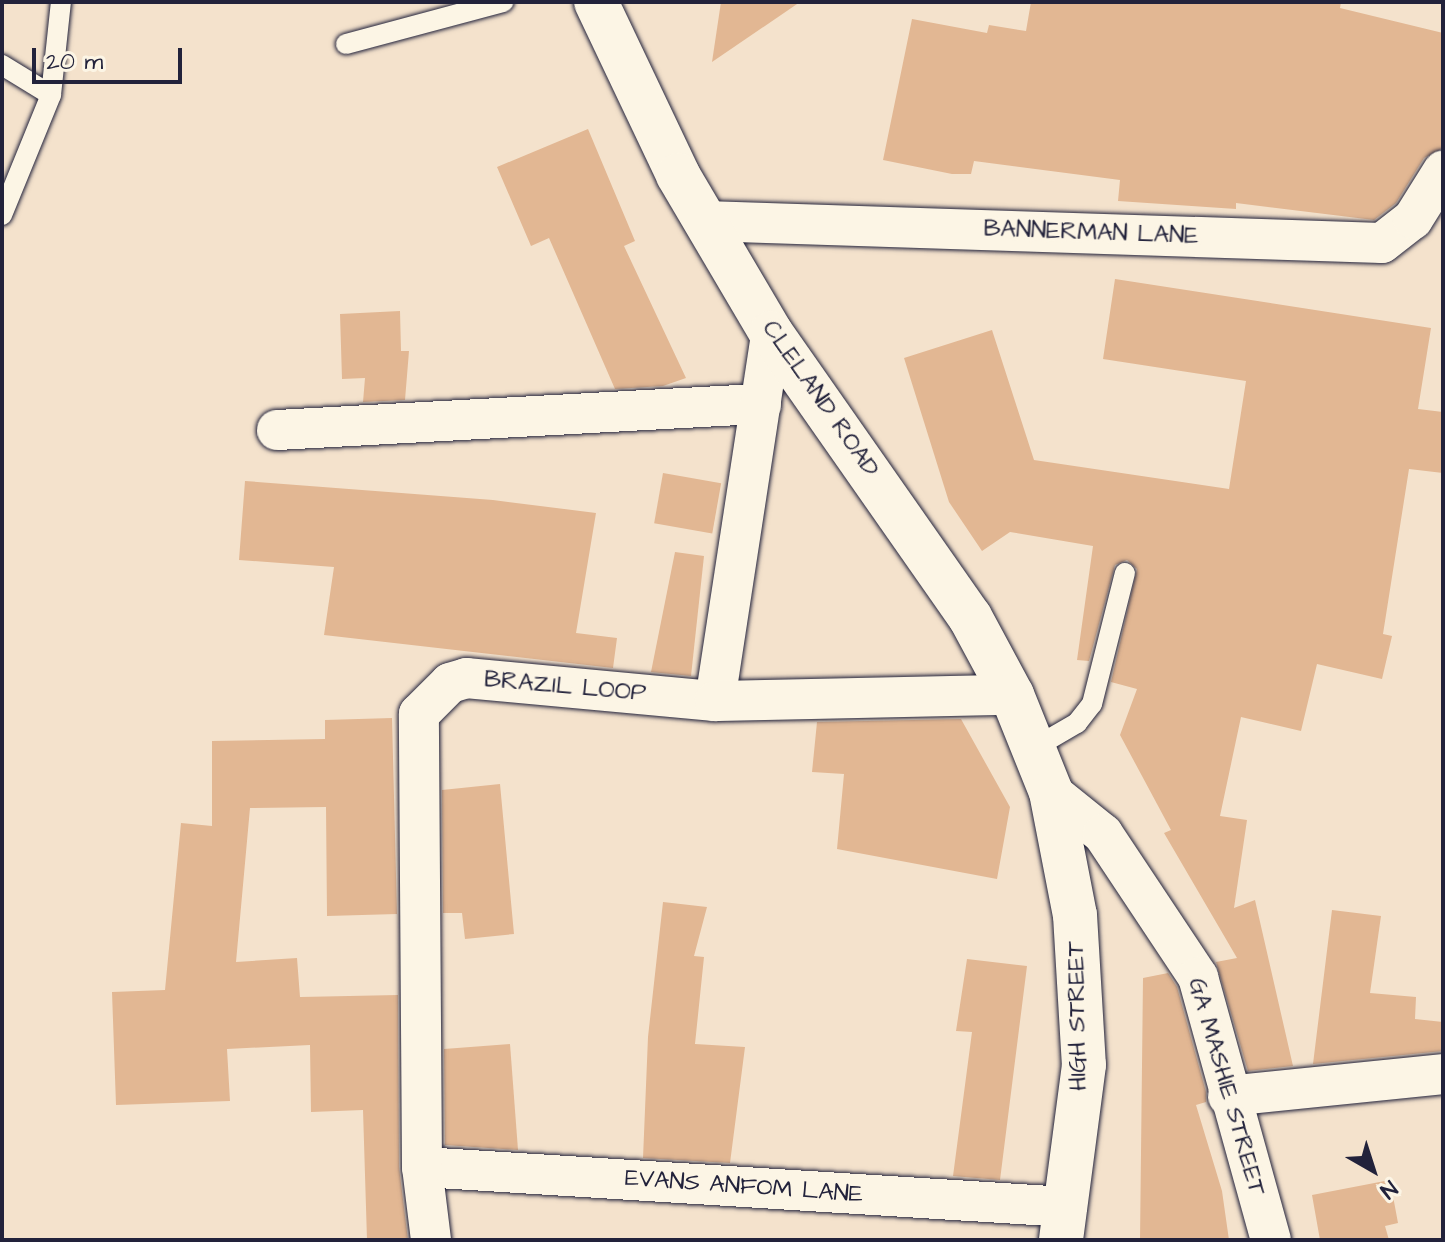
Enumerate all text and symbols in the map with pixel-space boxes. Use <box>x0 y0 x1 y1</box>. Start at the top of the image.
scale bar <box>36 32 186 82</box>
text: 20 m <box>46 45 103 79</box>
street label: BANNERMAN LANE <box>983 215 1199 251</box>
street label: CLELAND ROAD <box>755 315 885 483</box>
street label: BRAZIL LOOP <box>483 666 647 708</box>
street label: HIGH STREET <box>1062 941 1094 1091</box>
street label: GA MASHIE STREET <box>1181 975 1271 1199</box>
north arrow <box>1333 1130 1413 1210</box>
street label: EVANS ANFOM LANE <box>624 1164 864 1210</box>
text: N <box>1373 1173 1404 1205</box>

